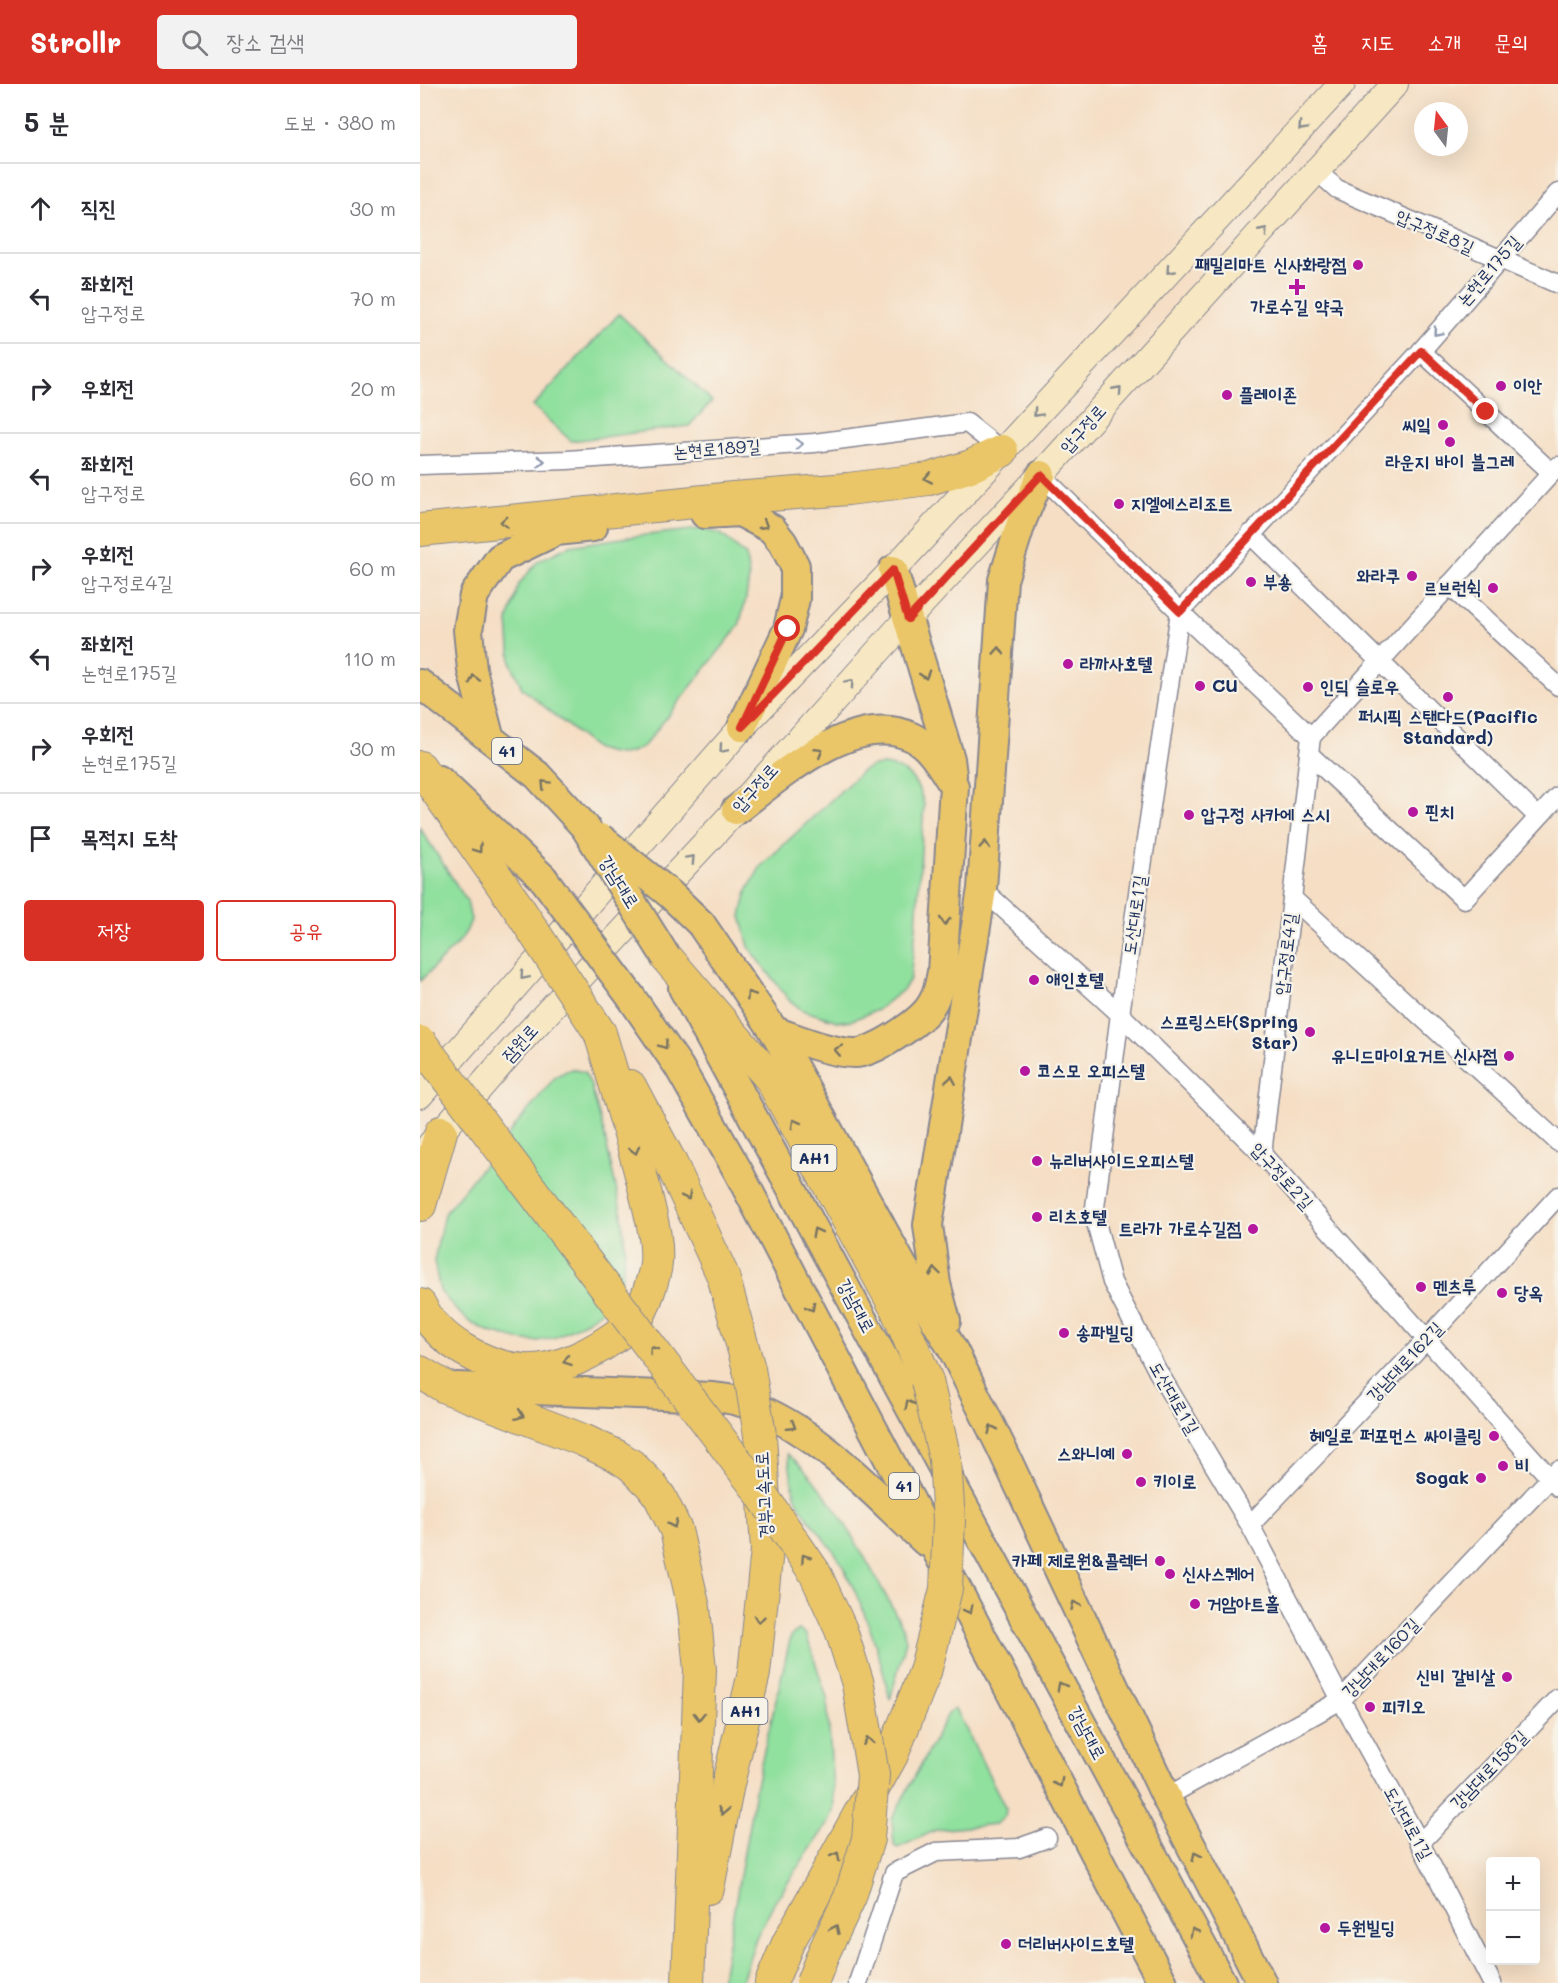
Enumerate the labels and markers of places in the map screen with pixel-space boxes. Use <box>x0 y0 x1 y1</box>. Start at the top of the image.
place label: 패밀리마트 신사화랑점 <box>1195 252 1347 276</box>
marker: 패밀리마트 신사화랑점 <box>1351 258 1365 272</box>
marker: 가로수길 약국 <box>1290 280 1304 294</box>
place label: 가로수길 약국 <box>1250 294 1344 318</box>
place label: 이안 <box>1513 373 1542 397</box>
marker: 이안 <box>1494 379 1508 393</box>
place label: 플레이존 <box>1239 382 1297 406</box>
marker: 플레이존 <box>1220 388 1234 402</box>
place label: 씨잌 <box>1402 412 1431 436</box>
marker: 씨잌 <box>1436 418 1450 432</box>
marker: 라운지 바이 블그레 <box>1443 435 1457 449</box>
place label: 라운지 바이 블그레 <box>1386 449 1514 473</box>
place label: 지엘에스리조트 <box>1131 491 1232 515</box>
marker: 지엘에스리조트 <box>1112 497 1126 511</box>
place label: 와라쿠 <box>1357 563 1400 587</box>
place label: 부숑 <box>1263 569 1292 593</box>
marker: 와라쿠 <box>1405 569 1419 583</box>
marker: 부숑 <box>1244 575 1258 589</box>
place label: 르브런쉭 <box>1423 575 1481 599</box>
marker: 르브런쉭 <box>1486 581 1500 595</box>
place label: 라까사호텔 <box>1080 651 1153 675</box>
marker: 라까사호텔 <box>1061 657 1075 671</box>
place label: CU <box>1212 673 1238 697</box>
place label: 인딕 슬로우 <box>1320 674 1399 698</box>
marker: CU <box>1193 679 1207 693</box>
marker: 인딕 슬로우 <box>1301 680 1315 694</box>
marker: 퍼시픽 스탠다드(Pacific Standard) <box>1441 690 1455 704</box>
place label: 퍼시픽 스탠다드(Pacific Standard) <box>1358 704 1538 749</box>
place label: 핀치 <box>1425 799 1454 823</box>
place label: 압구정 사카에 스시 <box>1201 802 1330 826</box>
marker: 핀치 <box>1406 805 1420 819</box>
marker: 압구정 사카에 스시 <box>1182 808 1196 822</box>
place label: 애인호텔 <box>1046 967 1104 991</box>
marker: 애인호텔 <box>1027 973 1041 987</box>
place label: 스프링스타(Spring Star) <box>1160 1009 1298 1054</box>
marker: 스프링스타(Spring Star) <box>1303 1025 1317 1039</box>
place label: 유니드마이요거트 신사점 <box>1331 1043 1498 1067</box>
marker: 유니드마이요거트 신사점 <box>1502 1049 1516 1063</box>
place label: 코스모 오피스텔 <box>1037 1058 1145 1082</box>
marker: 코스모 오피스텔 <box>1018 1064 1032 1078</box>
place label: 뉴리버사이드오피스텔 <box>1049 1148 1194 1172</box>
marker: 뉴리버사이드오피스텔 <box>1030 1154 1044 1168</box>
place label: 리츠호텔 <box>1049 1204 1107 1228</box>
marker: 리츠호텔 <box>1030 1210 1044 1224</box>
place label: 트라가 가로수길점 <box>1119 1216 1242 1240</box>
marker: 트라가 가로수길점 <box>1246 1222 1260 1236</box>
place label: 멘츠루 <box>1433 1274 1476 1298</box>
marker: 멘츠루 <box>1414 1280 1428 1294</box>
place label: 당옥 <box>1514 1280 1543 1304</box>
marker: 당옥 <box>1495 1286 1509 1300</box>
place label: 송파빌딩 <box>1076 1320 1134 1344</box>
marker: 송파빌딩 <box>1057 1326 1071 1340</box>
place label: 헤일로 퍼포먼스 싸이클링 <box>1310 1423 1482 1447</box>
marker: 헤일로 퍼포먼스 싸이클링 <box>1487 1429 1501 1443</box>
place label: 스와니예 <box>1057 1441 1115 1465</box>
marker: 스와니예 <box>1120 1447 1134 1461</box>
place label: 비 <box>1515 1453 1529 1477</box>
marker: 비 <box>1496 1459 1510 1473</box>
place label: Sogak <box>1415 1465 1469 1489</box>
place label: 키이로 <box>1153 1469 1196 1493</box>
marker: Sogak <box>1474 1471 1488 1485</box>
marker: 키이로 <box>1134 1475 1148 1489</box>
place label: 카페 제로원&콜렉터 <box>1012 1548 1148 1572</box>
marker: 카페 제로원&콜렉터 <box>1153 1554 1167 1568</box>
place label: 신사스퀘어 <box>1182 1561 1254 1585</box>
marker: 신사스퀘어 <box>1163 1567 1177 1581</box>
place label: 거암아트홀 <box>1207 1591 1279 1615</box>
marker: 거암아트홀 <box>1188 1597 1202 1611</box>
place label: 신비 갈비살 <box>1416 1664 1496 1688</box>
marker: 신비 갈비살 <box>1500 1670 1514 1684</box>
place label: 피키오 <box>1382 1694 1425 1718</box>
marker: 피키오 <box>1363 1700 1377 1714</box>
place label: 두원빌딩 <box>1337 1915 1395 1939</box>
marker: 두원빌딩 <box>1318 1921 1332 1935</box>
place label: 더리버사이드호텔 <box>1018 1931 1134 1955</box>
marker: 더리버사이드호텔 <box>999 1937 1013 1951</box>

